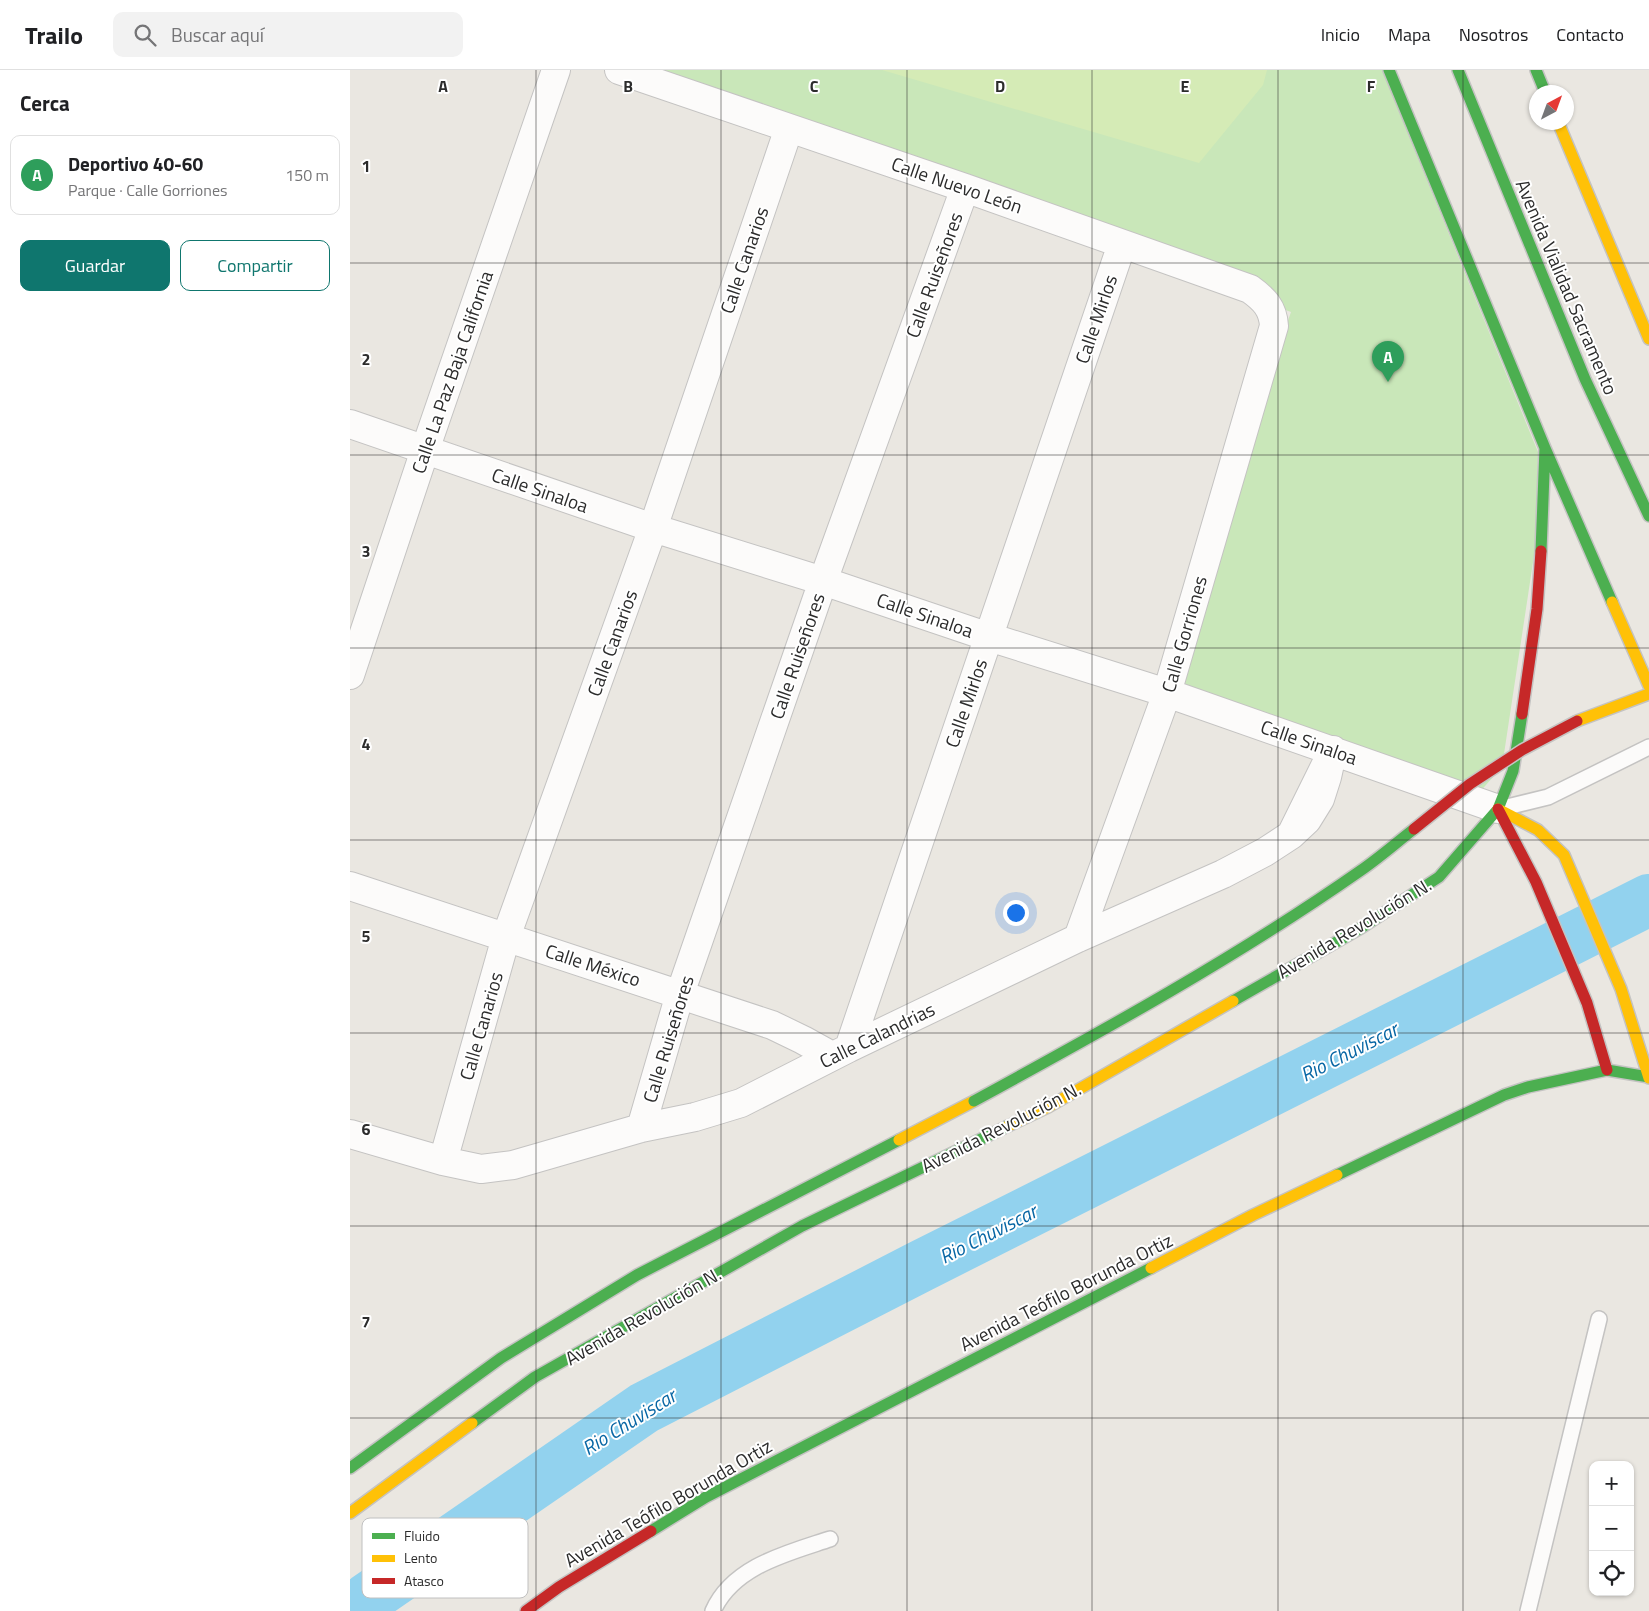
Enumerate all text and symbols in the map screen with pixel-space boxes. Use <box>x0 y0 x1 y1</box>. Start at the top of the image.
search box <box>113 12 463 57</box>
text: Trailo <box>25 17 83 53</box>
text: Buscar aquí <box>171 20 264 49</box>
icon: search <box>131 21 159 49</box>
text: Inicio <box>1321 21 1360 48</box>
text: Mapa <box>1388 21 1431 48</box>
text: Nosotros <box>1459 21 1528 48</box>
text: Contacto <box>1556 21 1624 48</box>
text: A <box>438 74 448 98</box>
text: B <box>623 74 633 98</box>
text: C <box>810 74 819 98</box>
text: D <box>995 74 1005 98</box>
text: E <box>1181 74 1190 98</box>
text: F <box>1367 74 1376 98</box>
north arrow <box>1529 85 1574 130</box>
text: Cerca <box>20 87 70 119</box>
text: Deportivo 40-60 <box>68 149 203 178</box>
street label: Calle Nuevo León <box>888 149 1027 221</box>
text: 1 <box>362 154 370 178</box>
text: A <box>32 163 42 187</box>
text: 150 m <box>285 163 329 187</box>
street label: Avenida Vialidad Sacramento <box>1509 175 1626 399</box>
text: Parque · Calle Gorriones <box>68 178 227 202</box>
street label: Calle Canarios <box>712 202 775 317</box>
street label: Calle Ruiseñores <box>897 208 970 342</box>
button: Guardar <box>20 240 170 291</box>
button: Compartir <box>180 240 330 291</box>
street label: Calle La Paz Baja California <box>403 266 500 477</box>
street label: Calle Mirlos <box>1067 270 1124 367</box>
pin: A <box>1372 341 1404 382</box>
text: 2 <box>362 347 370 371</box>
street label: Calle Sinaloa <box>488 459 593 520</box>
text: 3 <box>362 539 370 563</box>
street label: Calle Gorriones <box>1153 572 1214 696</box>
street label: Calle Sinaloa <box>873 584 978 645</box>
street label: Calle Canarios <box>579 585 644 700</box>
street label: Calle Ruiseñores <box>761 589 832 723</box>
street label: Calle Mirlos <box>937 654 994 751</box>
street label: Calle Sinaloa <box>1257 711 1362 772</box>
text: 4 <box>362 732 371 756</box>
street label: Avenida Revolución N. <box>1271 870 1437 985</box>
your location <box>1003 900 1029 926</box>
text: 5 <box>362 924 371 948</box>
street label: Calle México <box>542 935 645 994</box>
street label: Calle Canarios <box>451 968 510 1083</box>
street label: Calle Ruiseñores <box>634 971 701 1106</box>
street label: Calle Calandrias <box>814 994 940 1075</box>
water label: Rio Chuviscar <box>1295 1013 1405 1089</box>
street label: Avenida Revolución N. <box>916 1074 1086 1179</box>
text: 6 <box>362 1117 371 1141</box>
water label: Rio Chuviscar <box>934 1195 1044 1271</box>
street label: Avenida Teófilo Borunda Ortiz <box>954 1225 1177 1358</box>
street label: Avenida Revolución N. <box>559 1259 726 1372</box>
text: 7 <box>362 1310 370 1334</box>
water label: Rio Chuviscar <box>576 1379 684 1463</box>
street label: Avenida Teófilo Borunda Ortiz <box>559 1431 777 1574</box>
map controls <box>1589 1461 1634 1596</box>
button: + <box>1589 1461 1634 1506</box>
button: − <box>1589 1506 1634 1551</box>
legend <box>362 1518 528 1598</box>
text: Fluido <box>404 1525 440 1546</box>
text: Lento <box>404 1547 438 1568</box>
button: locate <box>1589 1551 1634 1596</box>
text: Atasco <box>404 1570 444 1591</box>

